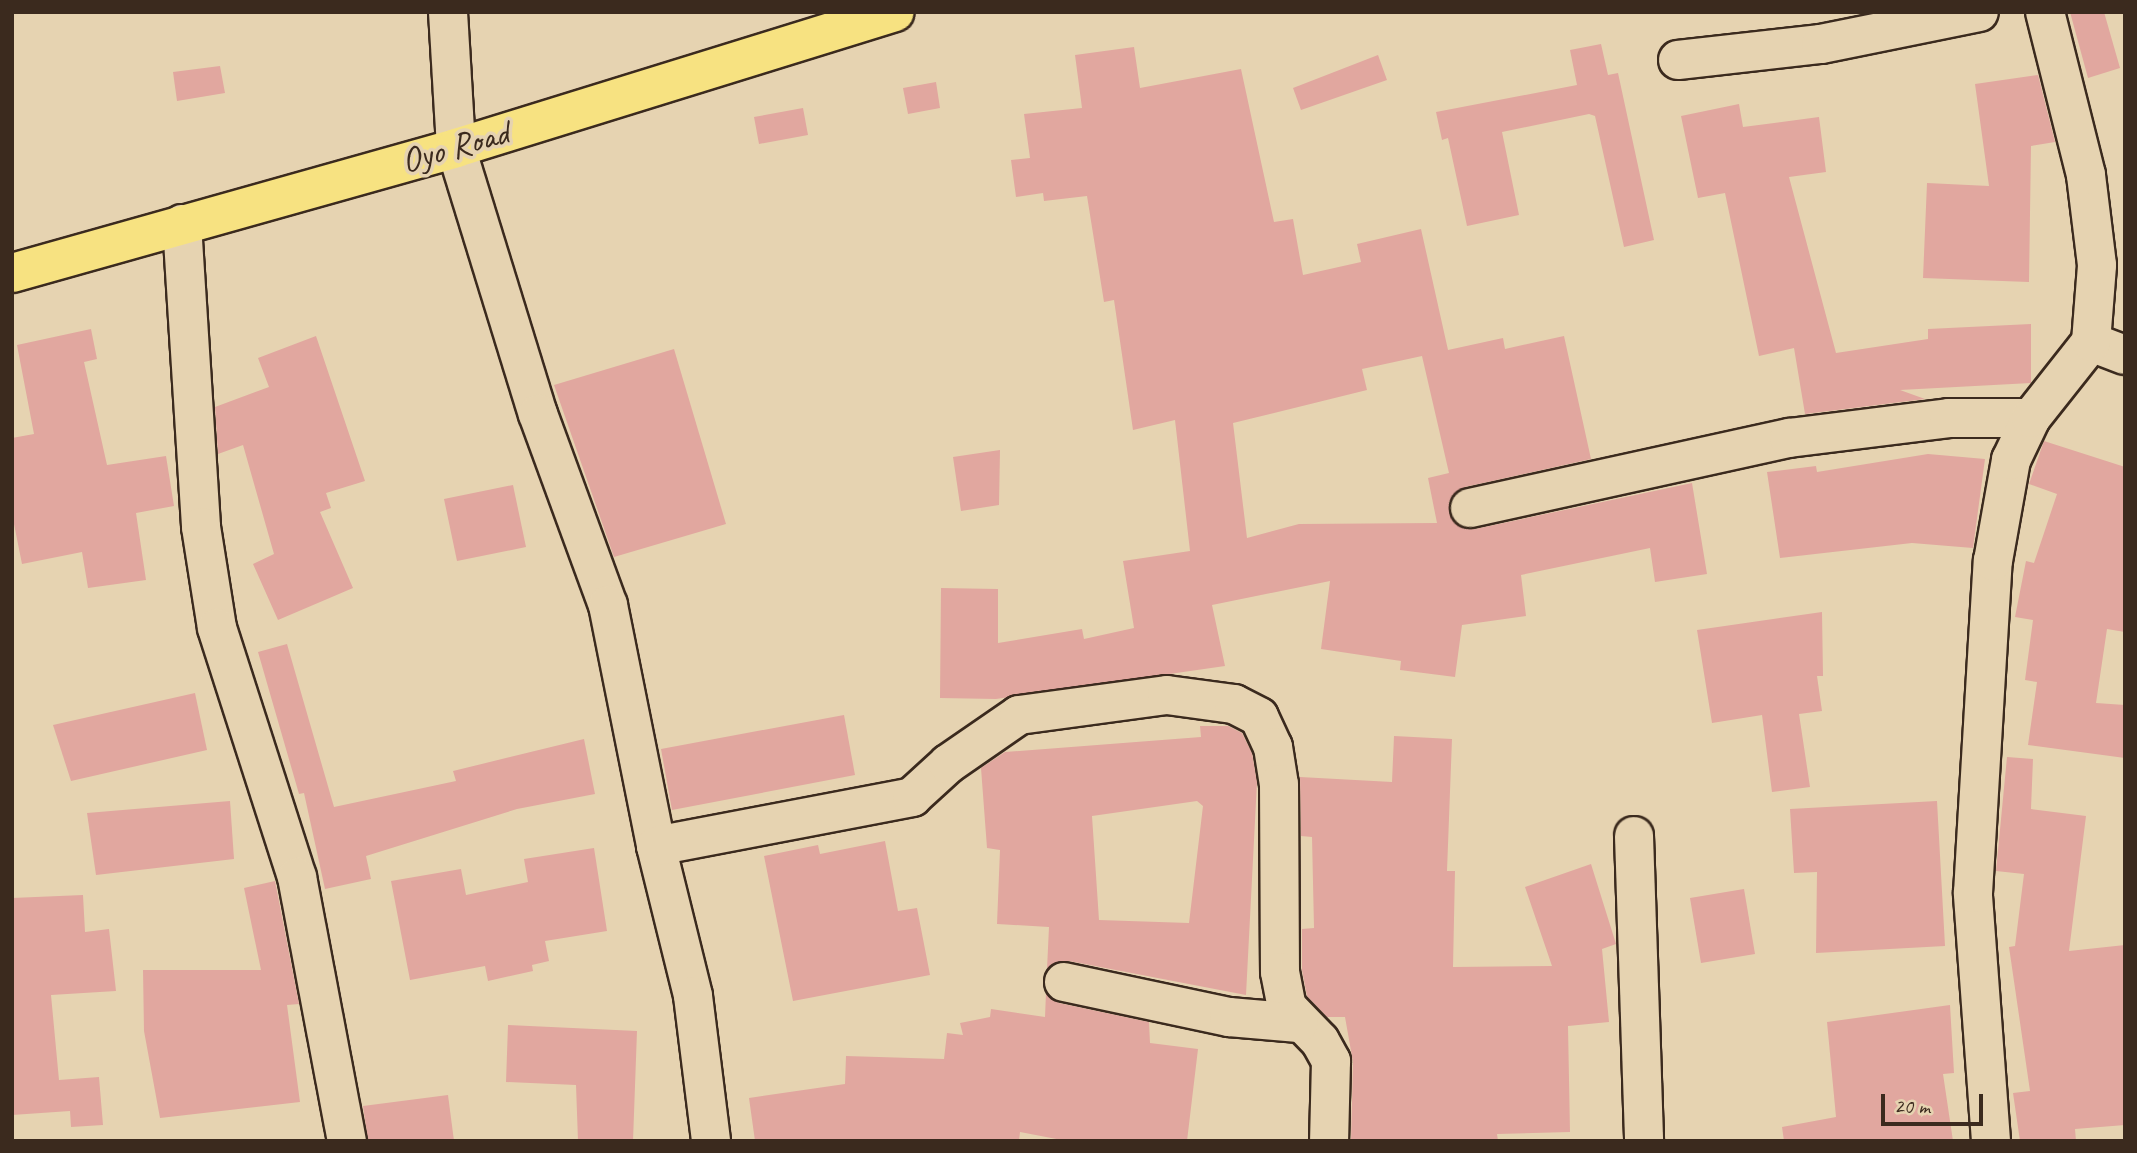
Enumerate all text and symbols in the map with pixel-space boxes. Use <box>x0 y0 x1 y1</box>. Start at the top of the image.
street label: Oyo Road <box>397 112 513 182</box>
scale bar <box>1885 1080 1986 1124</box>
text: 20 m <box>1894 1093 1930 1119</box>

